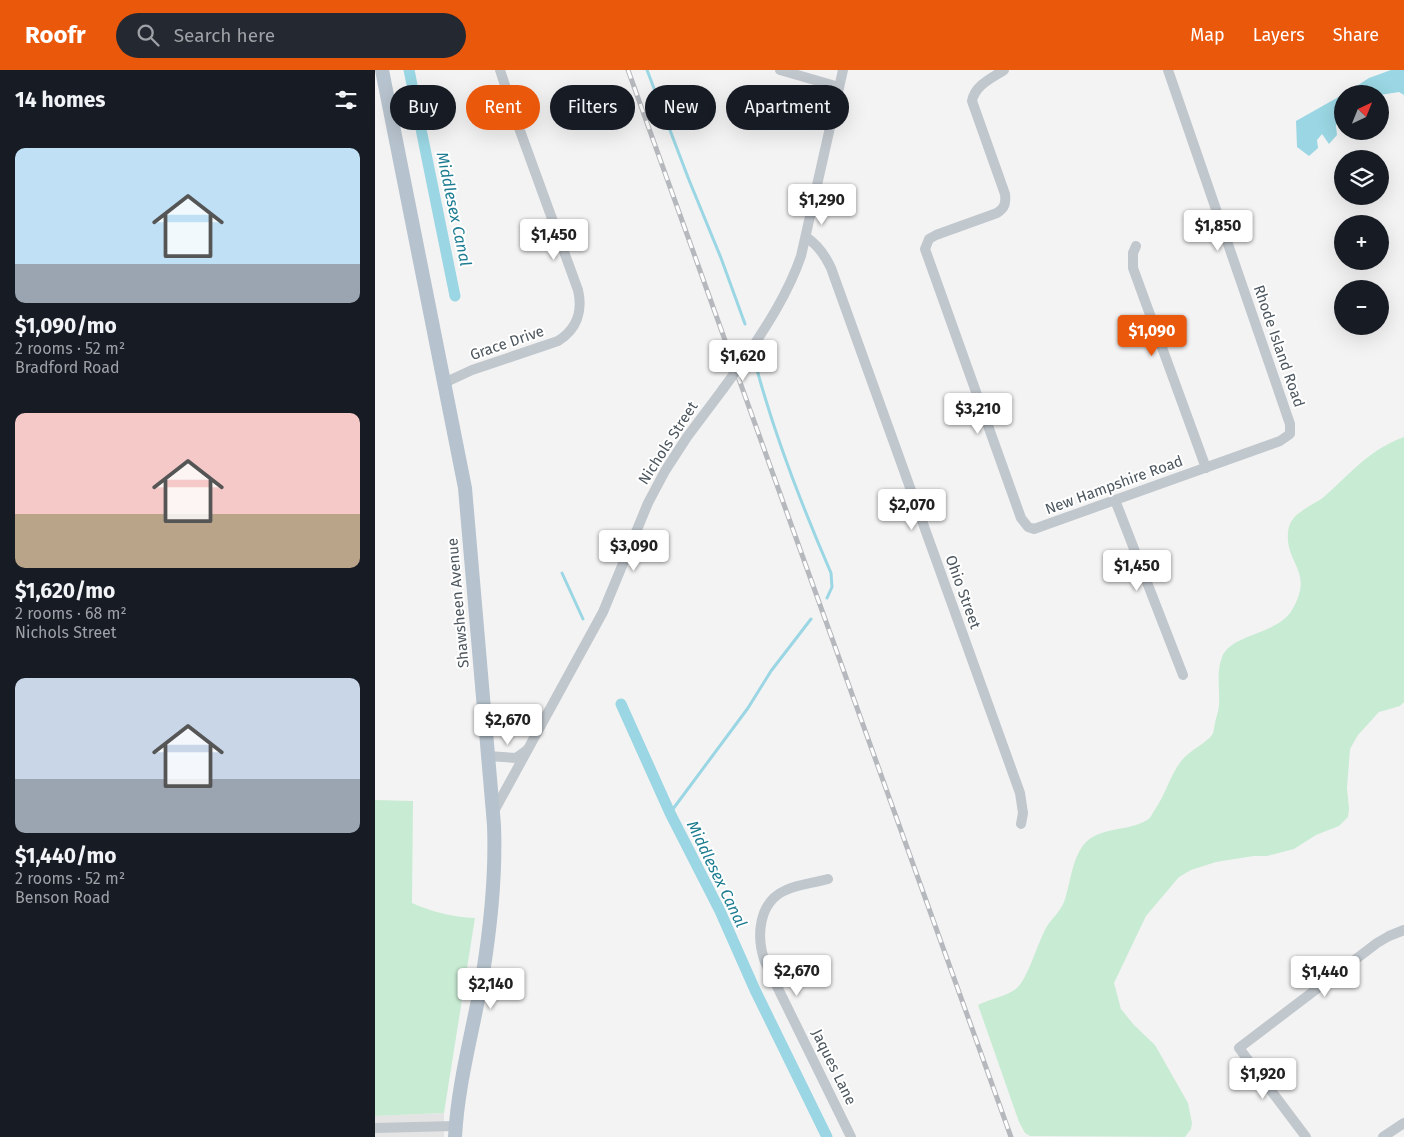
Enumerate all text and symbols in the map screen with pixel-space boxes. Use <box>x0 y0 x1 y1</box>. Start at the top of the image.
search box <box>116 13 466 58</box>
text: Roofr <box>25 21 86 49</box>
icon: search <box>134 21 162 49</box>
text: Search here <box>174 24 275 47</box>
text: Map <box>1190 24 1225 46</box>
text: Layers <box>1253 24 1305 46</box>
text: Share <box>1333 24 1379 46</box>
chip: Buy <box>390 85 456 130</box>
chip: Rent <box>466 85 540 130</box>
chip: Filters <box>550 85 635 130</box>
chip: New <box>645 85 716 130</box>
chip: Apartment <box>726 85 849 130</box>
north arrow <box>1334 85 1389 140</box>
map controls <box>1334 85 1389 335</box>
icon: filters <box>332 86 360 114</box>
text: 14 homes <box>15 87 105 113</box>
water label: Middlesex Canal <box>433 150 475 268</box>
button: layers <box>1334 150 1389 205</box>
icon: home <box>143 181 233 271</box>
pin: $1,290 <box>781 184 863 226</box>
text: $1,290 <box>799 190 845 209</box>
pin: $1,850 <box>1177 210 1259 252</box>
button: + <box>1334 215 1389 270</box>
text: $1,850 <box>1195 216 1241 235</box>
pin: $1,450 <box>513 218 595 261</box>
text: $1,450 <box>531 225 577 244</box>
button: − <box>1334 280 1389 335</box>
street label: Rhode Island Road <box>1250 283 1308 409</box>
text: $1,090/mo <box>15 313 117 339</box>
pin: $1,090 <box>1111 314 1193 357</box>
text: $1,090 <box>1129 321 1175 340</box>
street label: Grace Drive <box>468 322 546 364</box>
text: 2 rooms · 52 m² <box>15 339 125 358</box>
pin: $1,620 <box>702 340 784 382</box>
text: $1,620 <box>720 346 766 365</box>
text: Bradford Road <box>15 358 120 377</box>
pin: $3,210 <box>937 392 1019 435</box>
street label: Nichols Street <box>635 398 702 488</box>
text: $3,210 <box>955 399 1001 418</box>
icon: home <box>143 446 233 536</box>
street label: New Hampshire Road <box>1043 452 1185 518</box>
pin: $2,070 <box>871 488 953 531</box>
text: $2,070 <box>889 495 935 514</box>
pin: $3,090 <box>593 530 675 572</box>
text: $3,090 <box>610 536 658 555</box>
street label: Shawsheen Avenue <box>443 537 473 669</box>
pin: $1,450 <box>1096 550 1178 592</box>
street label: Ohio Street <box>941 553 985 632</box>
text: $1,450 <box>1114 556 1160 575</box>
text: $1,620/mo <box>15 578 115 604</box>
text: 2 rooms · 68 m² <box>15 604 127 623</box>
text: Nichols Street <box>15 623 117 642</box>
pin: $2,670 <box>467 704 549 746</box>
text: $2,670 <box>485 710 531 729</box>
icon: home <box>143 711 233 801</box>
water label: Middlesex Canal <box>683 817 751 931</box>
text: $1,440/mo <box>15 843 116 869</box>
text: 2 rooms · 52 m² <box>15 869 125 888</box>
text: Benson Road <box>15 888 110 907</box>
pin: $2,670 <box>756 954 838 997</box>
pin: $1,440 <box>1284 956 1366 998</box>
text: $2,670 <box>774 961 820 980</box>
text: $1,440 <box>1302 962 1348 981</box>
pin: $2,140 <box>450 968 532 1010</box>
text: $2,140 <box>469 974 513 993</box>
street label: Jaques Lane <box>808 1026 860 1108</box>
pin: $1,920 <box>1222 1058 1304 1100</box>
text: $1,920 <box>1240 1064 1286 1083</box>

